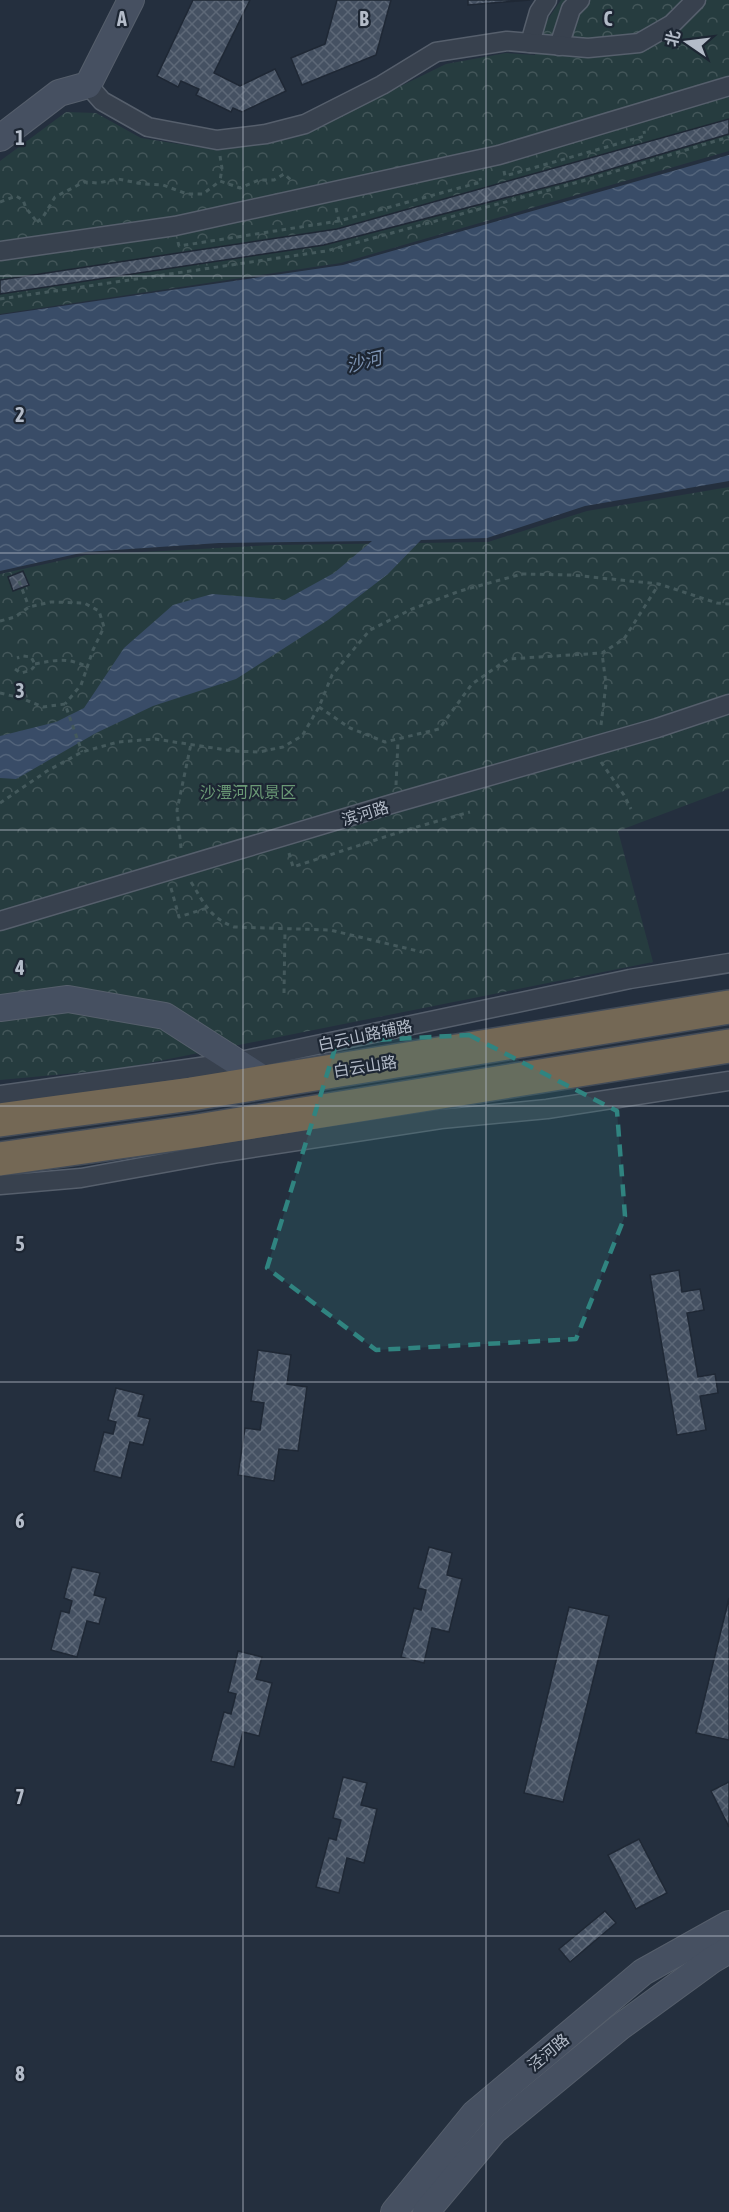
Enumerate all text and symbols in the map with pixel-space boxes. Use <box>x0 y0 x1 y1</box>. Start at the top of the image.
text: A <box>116 7 127 30</box>
text: B <box>359 7 369 30</box>
text: C <box>604 7 613 30</box>
north arrow <box>657 12 717 72</box>
text: 北 <box>662 28 683 48</box>
text: 1 <box>15 126 25 149</box>
water label: 沙河 <box>344 346 387 376</box>
text: 2 <box>15 403 25 426</box>
text: 3 <box>15 679 25 702</box>
park label: 沙澧河风景区 <box>200 783 296 801</box>
street label: 滨河路 <box>339 797 391 829</box>
text: 4 <box>14 956 25 979</box>
street label: 白云山路辅路 <box>316 1016 414 1054</box>
street label: 白云山路 <box>332 1052 398 1080</box>
text: 5 <box>15 1232 25 1255</box>
text: 6 <box>15 1509 25 1532</box>
text: 7 <box>15 1785 25 1808</box>
street label: 泾河路 <box>524 2030 572 2074</box>
text: 8 <box>15 2062 25 2085</box>

